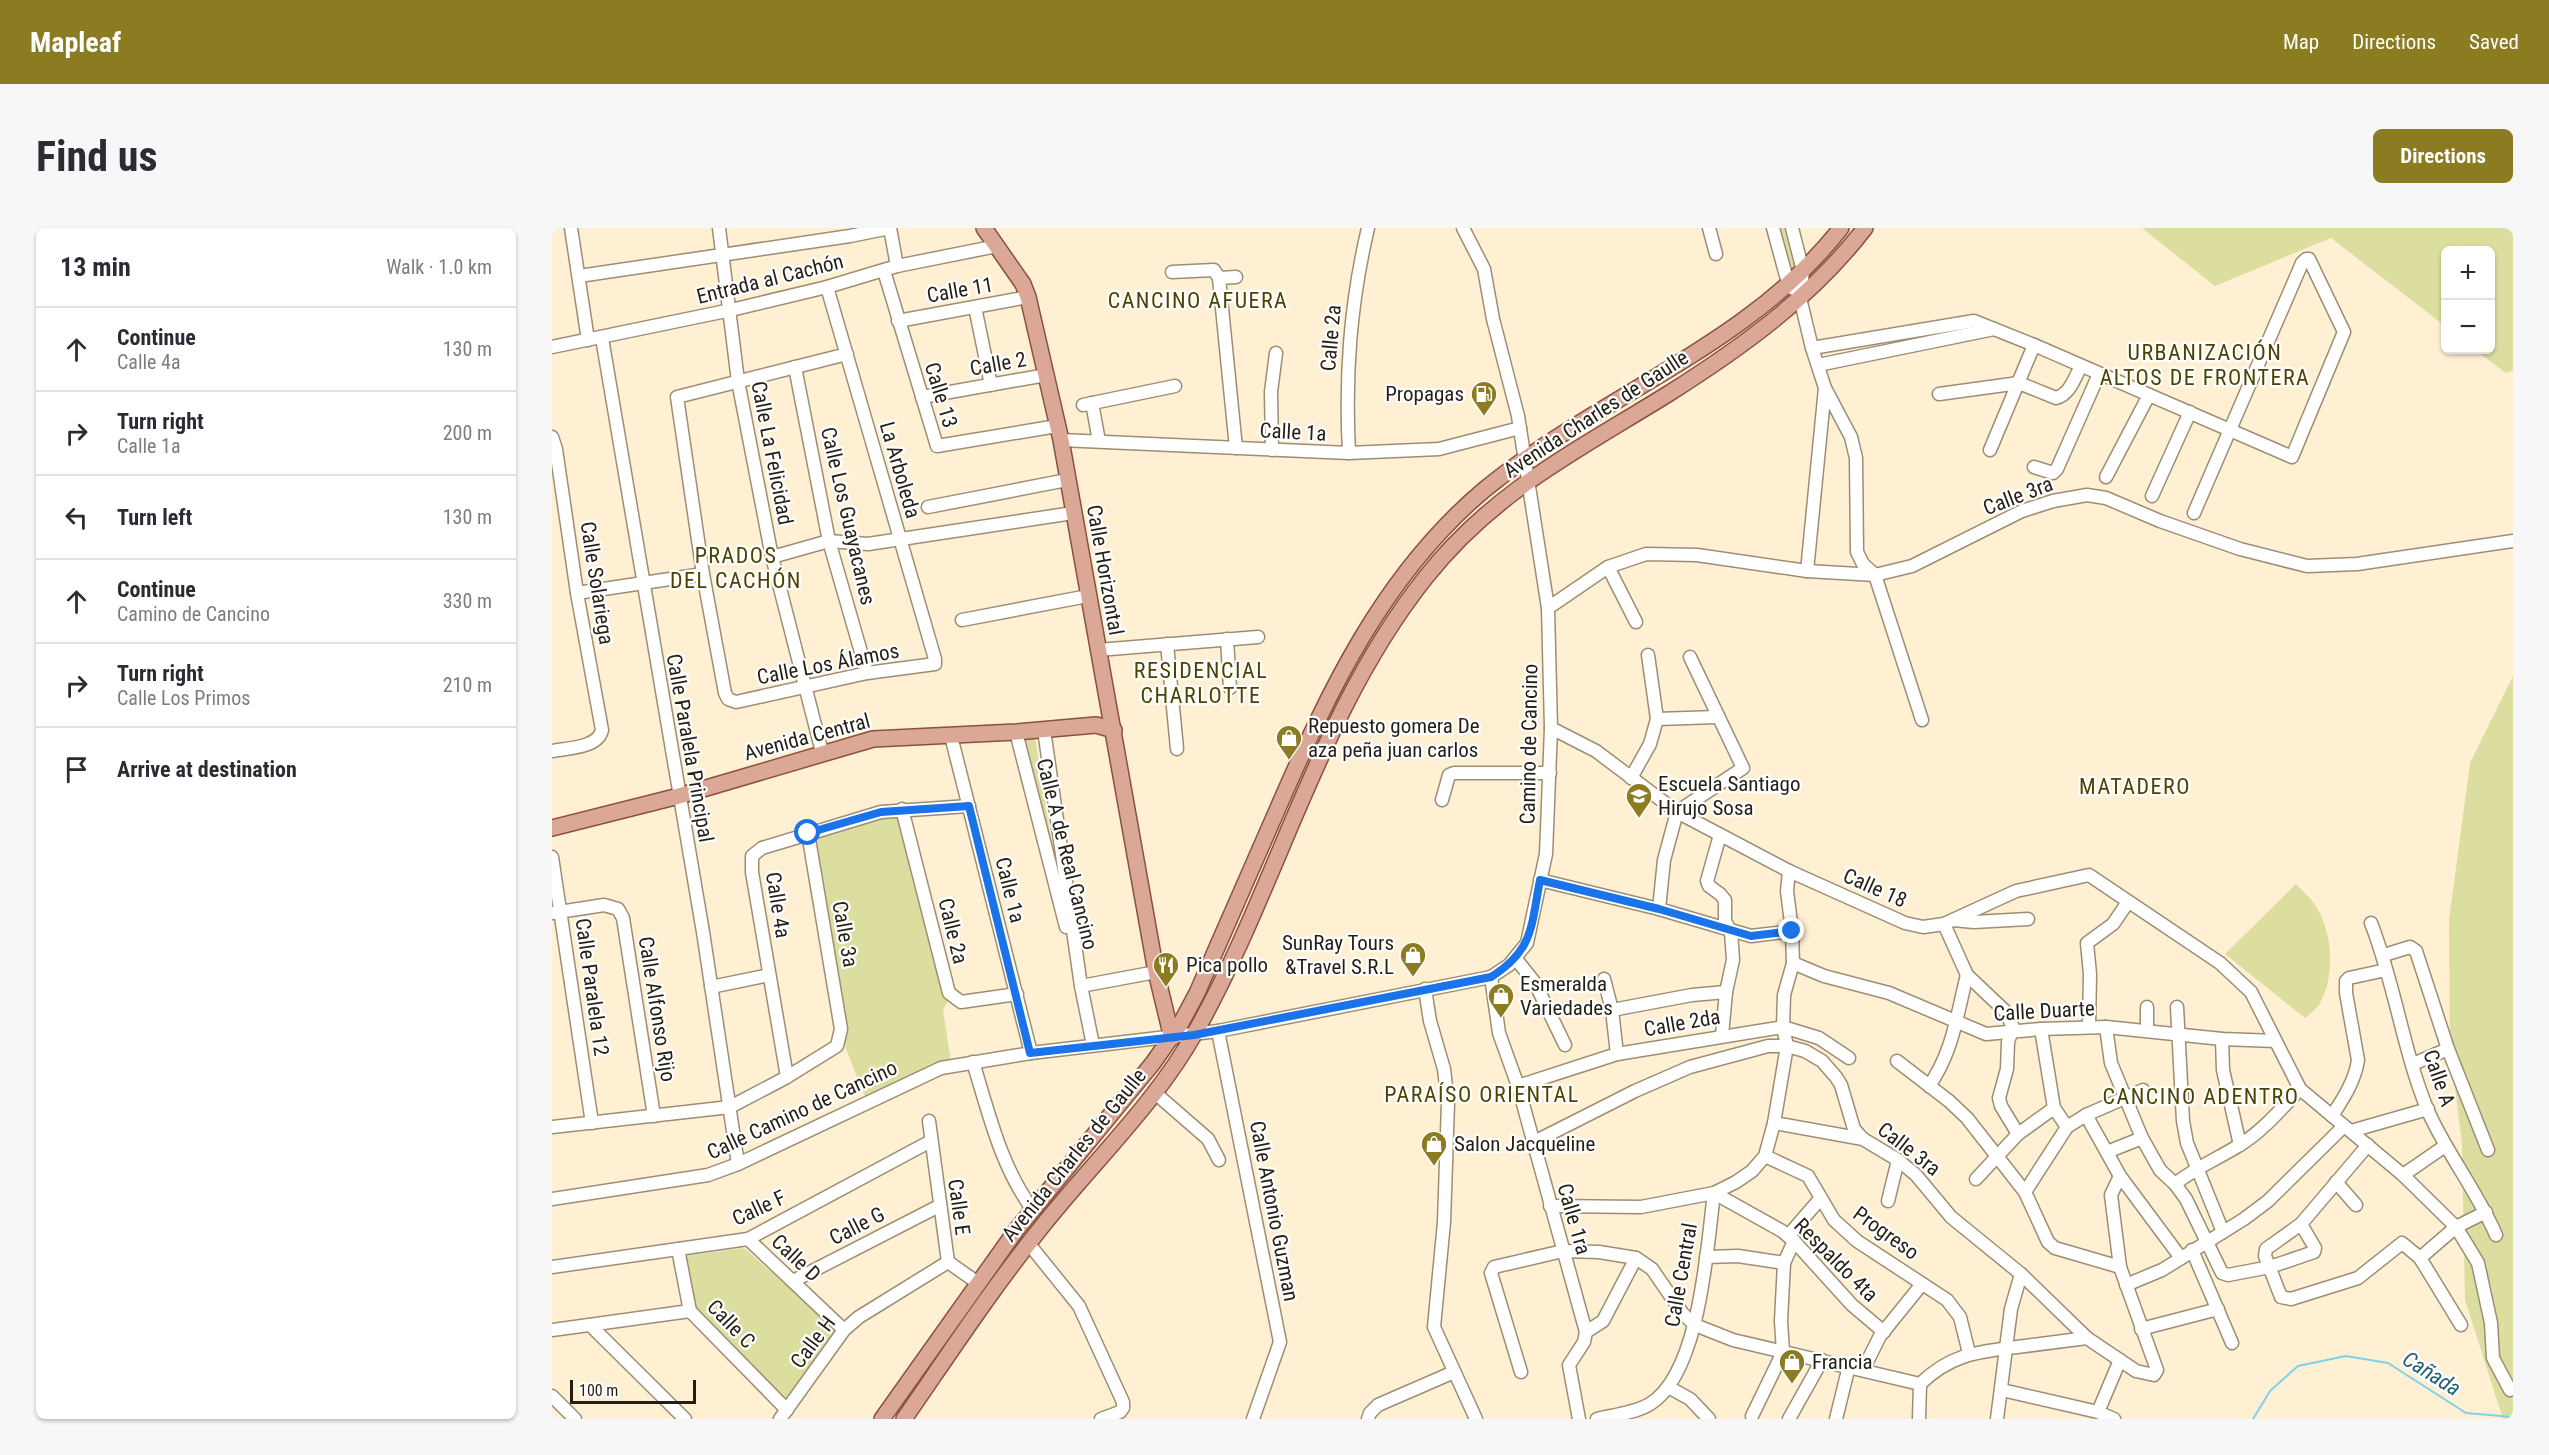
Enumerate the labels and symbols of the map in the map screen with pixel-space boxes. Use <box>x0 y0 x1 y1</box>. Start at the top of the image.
street label: Entrada al Cachón <box>694 249 846 309</box>
street label: Calle 11 <box>925 272 995 308</box>
district label: CANCINO AFUERA <box>1108 288 1288 313</box>
street label: Calle 2a <box>1316 304 1346 372</box>
district label: URBANIZACIÓN ALTOS DE FRONTERA <box>2100 339 2310 390</box>
street label: Avenida Charles de Gaulle <box>1499 345 1693 483</box>
street label: Calle 2 <box>968 347 1028 381</box>
street label: Calle 13 <box>920 359 962 431</box>
street label: Calle La Felicidad <box>746 379 798 527</box>
fuel station icon: Propagas <box>1469 379 1499 417</box>
place label: Propagas <box>1385 382 1464 406</box>
street label: Calle 1a <box>1259 418 1327 446</box>
street label: La Arboleda <box>875 419 925 521</box>
street label: Calle Los Guayacanes <box>816 425 880 607</box>
street label: Calle 3ra <box>1980 472 2056 520</box>
street label: Calle Horizontal <box>1082 503 1128 637</box>
street label: Calle Solariega <box>575 520 619 646</box>
district label: PRADOS DEL CACHÓN <box>670 543 802 593</box>
street label: Calle Los Álamos <box>755 638 901 690</box>
street label: Calle Paralela Principal <box>662 652 718 844</box>
district label: RESIDENCIAL CHARLOTTE <box>1134 658 1268 708</box>
street label: Camino de Cancino <box>1516 664 1542 824</box>
street label: Avenida Central <box>741 709 873 765</box>
place label: Repuesto gomera De aza peña juan carlos <box>1308 714 1480 762</box>
shop icon: Repuesto gomera De aza peña juan carlos <box>1274 723 1304 761</box>
street label: Calle A de Real Cancino <box>1032 756 1102 952</box>
place label: Escuela Santiago Hirujo Sosa <box>1658 772 1801 820</box>
district label: MATADERO <box>2079 774 2191 799</box>
school or university icon: Escuela Santiago Hirujo Sosa <box>1624 781 1654 819</box>
route start <box>794 819 820 845</box>
street label: Calle 1a <box>990 855 1030 925</box>
street label: Calle 18 <box>1840 863 1910 913</box>
street label: Calle 4a <box>761 870 795 940</box>
street label: Calle 2a <box>933 896 973 966</box>
street label: Calle 3a <box>827 899 863 969</box>
street label: Calle Paralela 12 <box>570 917 614 1057</box>
route end <box>1778 917 1804 943</box>
place label: SunRay Tours &Travel S.R.L <box>1282 931 1394 979</box>
street label: Calle Alfonso Rijo <box>634 935 680 1083</box>
shop icon: SunRay Tours &Travel S.R.L <box>1398 940 1428 978</box>
restaurant icon: Pica pollo <box>1151 950 1181 988</box>
place label: Pica pollo <box>1186 953 1268 977</box>
place label: Esmeralda Variedades <box>1520 972 1613 1020</box>
shop icon: Esmeralda Variedades <box>1486 981 1516 1019</box>
street label: Calle Duarte <box>1993 996 2095 1026</box>
street label: Calle 2da <box>1642 1004 1722 1042</box>
street label: Calle A <box>2418 1046 2460 1110</box>
street label: Calle Camino de Cancino <box>703 1055 901 1165</box>
street label: Avenida Charles de Gaulle <box>997 1064 1151 1246</box>
district label: PARAÍSO ORIENTAL <box>1384 1082 1580 1107</box>
district label: CANCINO ADENTRO <box>2102 1084 2300 1109</box>
street label: Calle 3ra <box>1873 1117 1945 1181</box>
street label: Calle Antonio Guzman <box>1245 1119 1303 1303</box>
shop icon: Salon Jacqueline <box>1419 1129 1449 1167</box>
place label: Salon Jacqueline <box>1454 1132 1596 1156</box>
street label: Calle E <box>943 1177 975 1237</box>
street label: Calle 1ra <box>1552 1181 1596 1257</box>
street label: Calle F <box>728 1185 790 1231</box>
street label: Progreso <box>1849 1201 1923 1265</box>
street label: Calle G <box>825 1202 889 1250</box>
street label: Respaldo 4ta <box>1789 1213 1883 1307</box>
street label: Calle Central <box>1660 1221 1702 1329</box>
street label: Calle D <box>767 1229 825 1287</box>
street label: Calle C <box>702 1295 760 1353</box>
street label: Calle H <box>786 1311 840 1373</box>
water label: Cañada <box>2398 1346 2465 1401</box>
shop icon: Francia <box>1777 1347 1807 1385</box>
place label: Francia <box>1812 1350 1873 1374</box>
scale bar <box>570 1377 696 1404</box>

